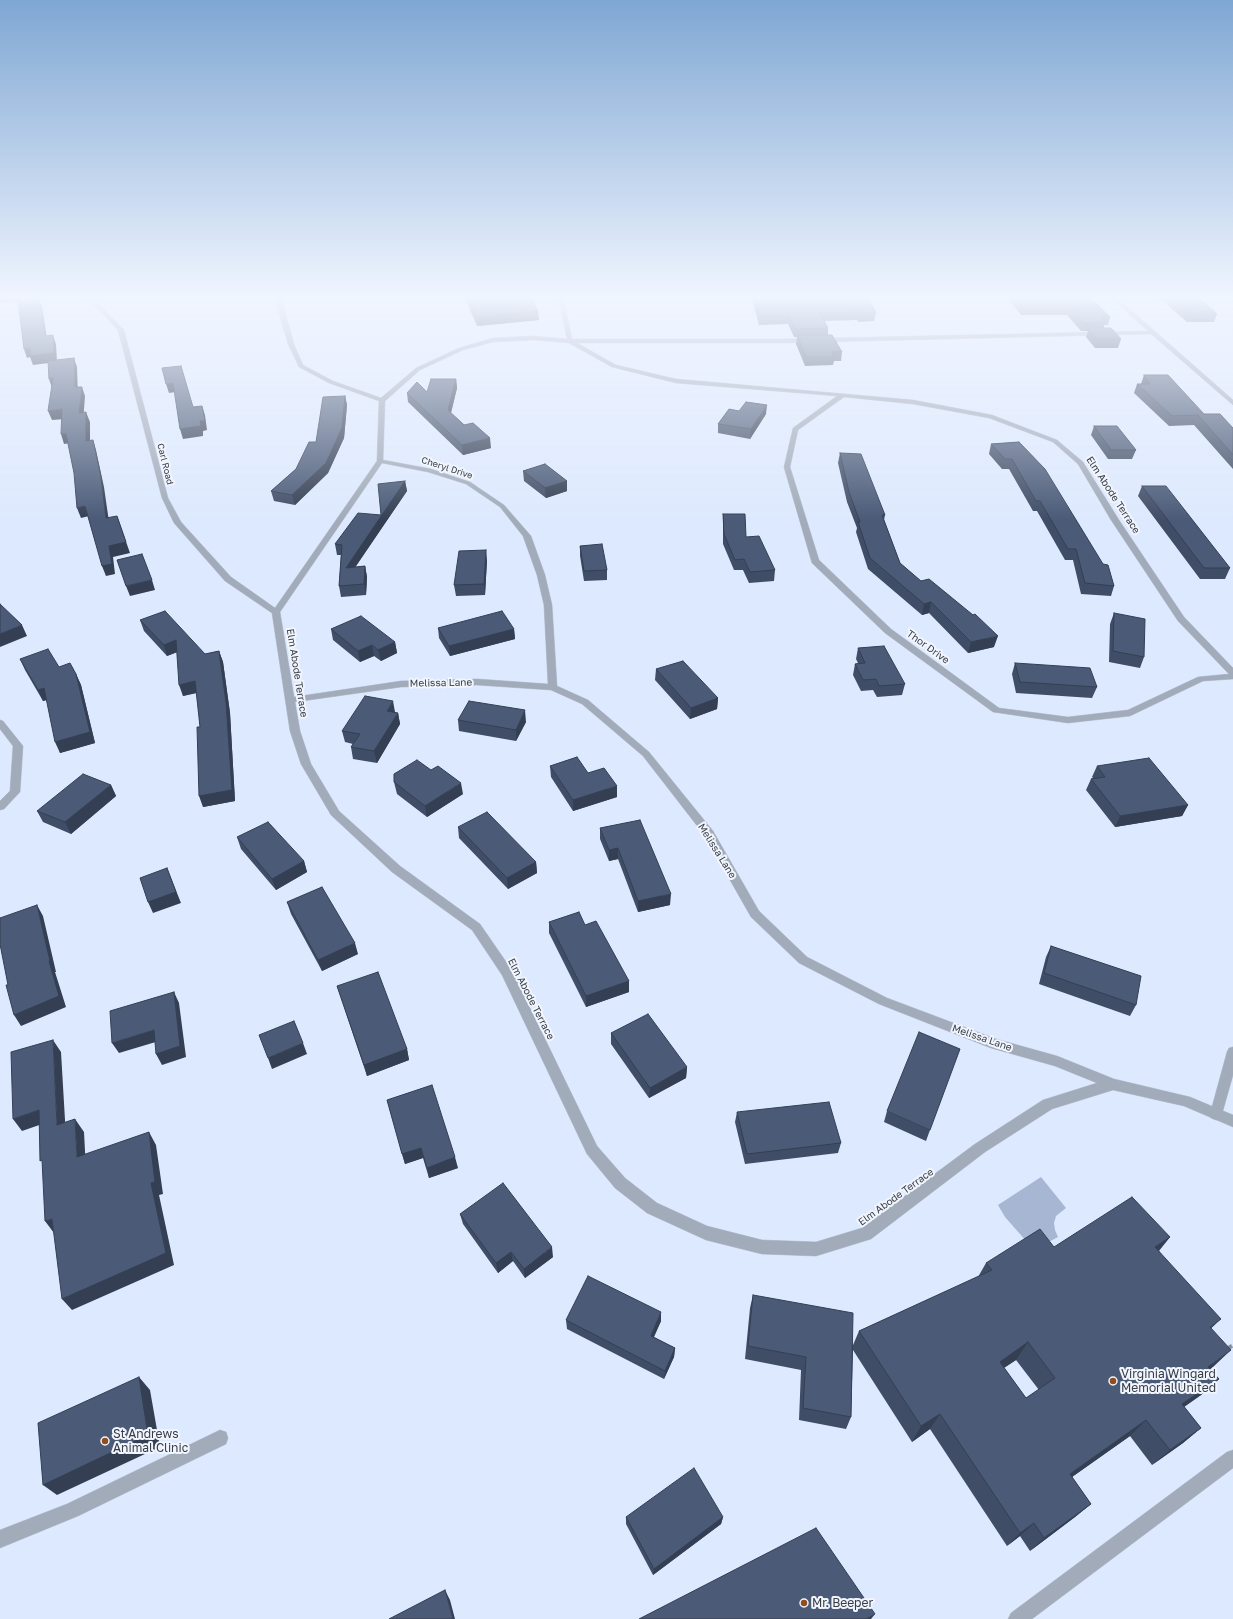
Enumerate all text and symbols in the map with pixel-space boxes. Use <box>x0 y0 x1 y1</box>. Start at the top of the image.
street label: Carl Road <box>155 442 175 486</box>
street label: Elm Abode Terrace <box>1084 454 1142 536</box>
street label: Cheryl Drive <box>420 455 474 481</box>
street label: Elm Abode Terrace <box>284 628 310 718</box>
street label: Thor Drive <box>904 628 952 666</box>
street label: Melissa Lane <box>410 676 472 690</box>
street label: Melissa Lane <box>695 821 739 881</box>
street label: Elm Abode Terrace <box>505 956 557 1042</box>
street label: Melissa Lane <box>951 1022 1013 1054</box>
street label: Elm Abode Terrace <box>856 1166 936 1228</box>
place label: Virginia Wingard Memorial United <box>1121 1367 1216 1395</box>
marker: Virginia Wingard Memorial United <box>1108 1376 1118 1386</box>
place label: St Andrews Animal Clinic <box>113 1427 188 1455</box>
marker: St Andrews Animal Clinic <box>100 1436 110 1446</box>
place label: Mr. Beeper <box>812 1596 873 1610</box>
marker: Mr. Beeper <box>799 1598 809 1608</box>

